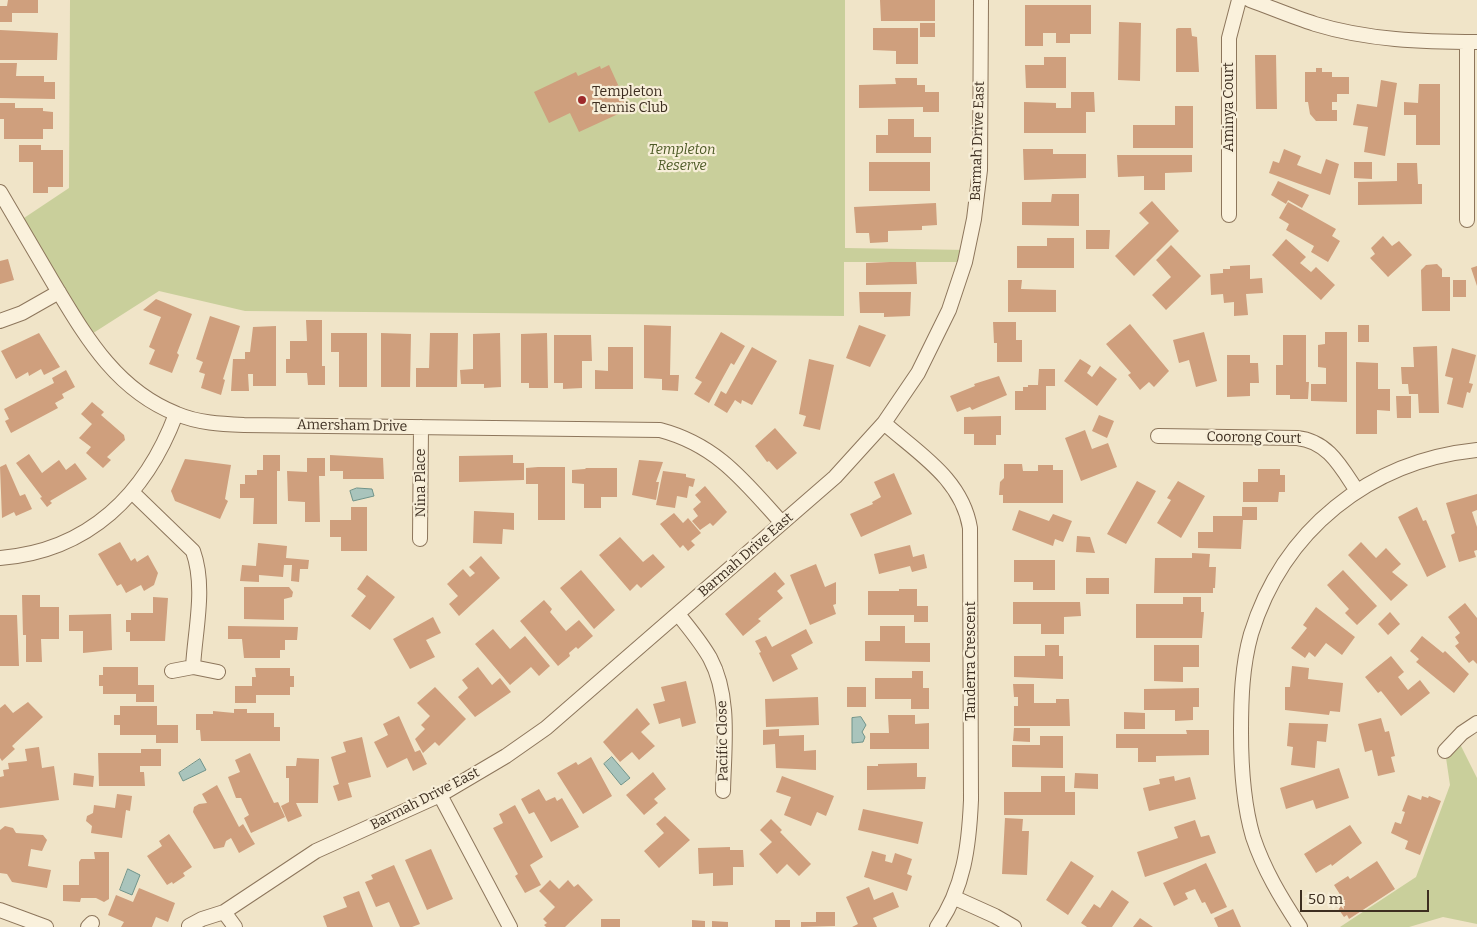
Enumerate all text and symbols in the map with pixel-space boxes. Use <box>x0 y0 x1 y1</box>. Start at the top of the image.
street label: Aminya Court <box>1221 62 1237 152</box>
street label: Barmah Drive East <box>968 81 988 201</box>
place label: Templeton Tennis Club <box>592 84 668 116</box>
marker: Templeton Tennis Club <box>576 94 588 106</box>
park label: Templeton Reserve <box>648 142 716 174</box>
street label: Amersham Drive <box>297 417 407 435</box>
street label: Coorong Court <box>1206 429 1302 447</box>
street label: Nina Place <box>413 449 429 517</box>
street label: Barmah Drive East <box>695 509 797 601</box>
street label: Tanderra Crescent <box>963 601 979 721</box>
street label: Pacific Close <box>714 700 732 782</box>
street label: Barmah Drive East <box>368 764 482 834</box>
scale bar <box>1302 880 1431 912</box>
text: 50 m <box>1308 890 1343 908</box>

